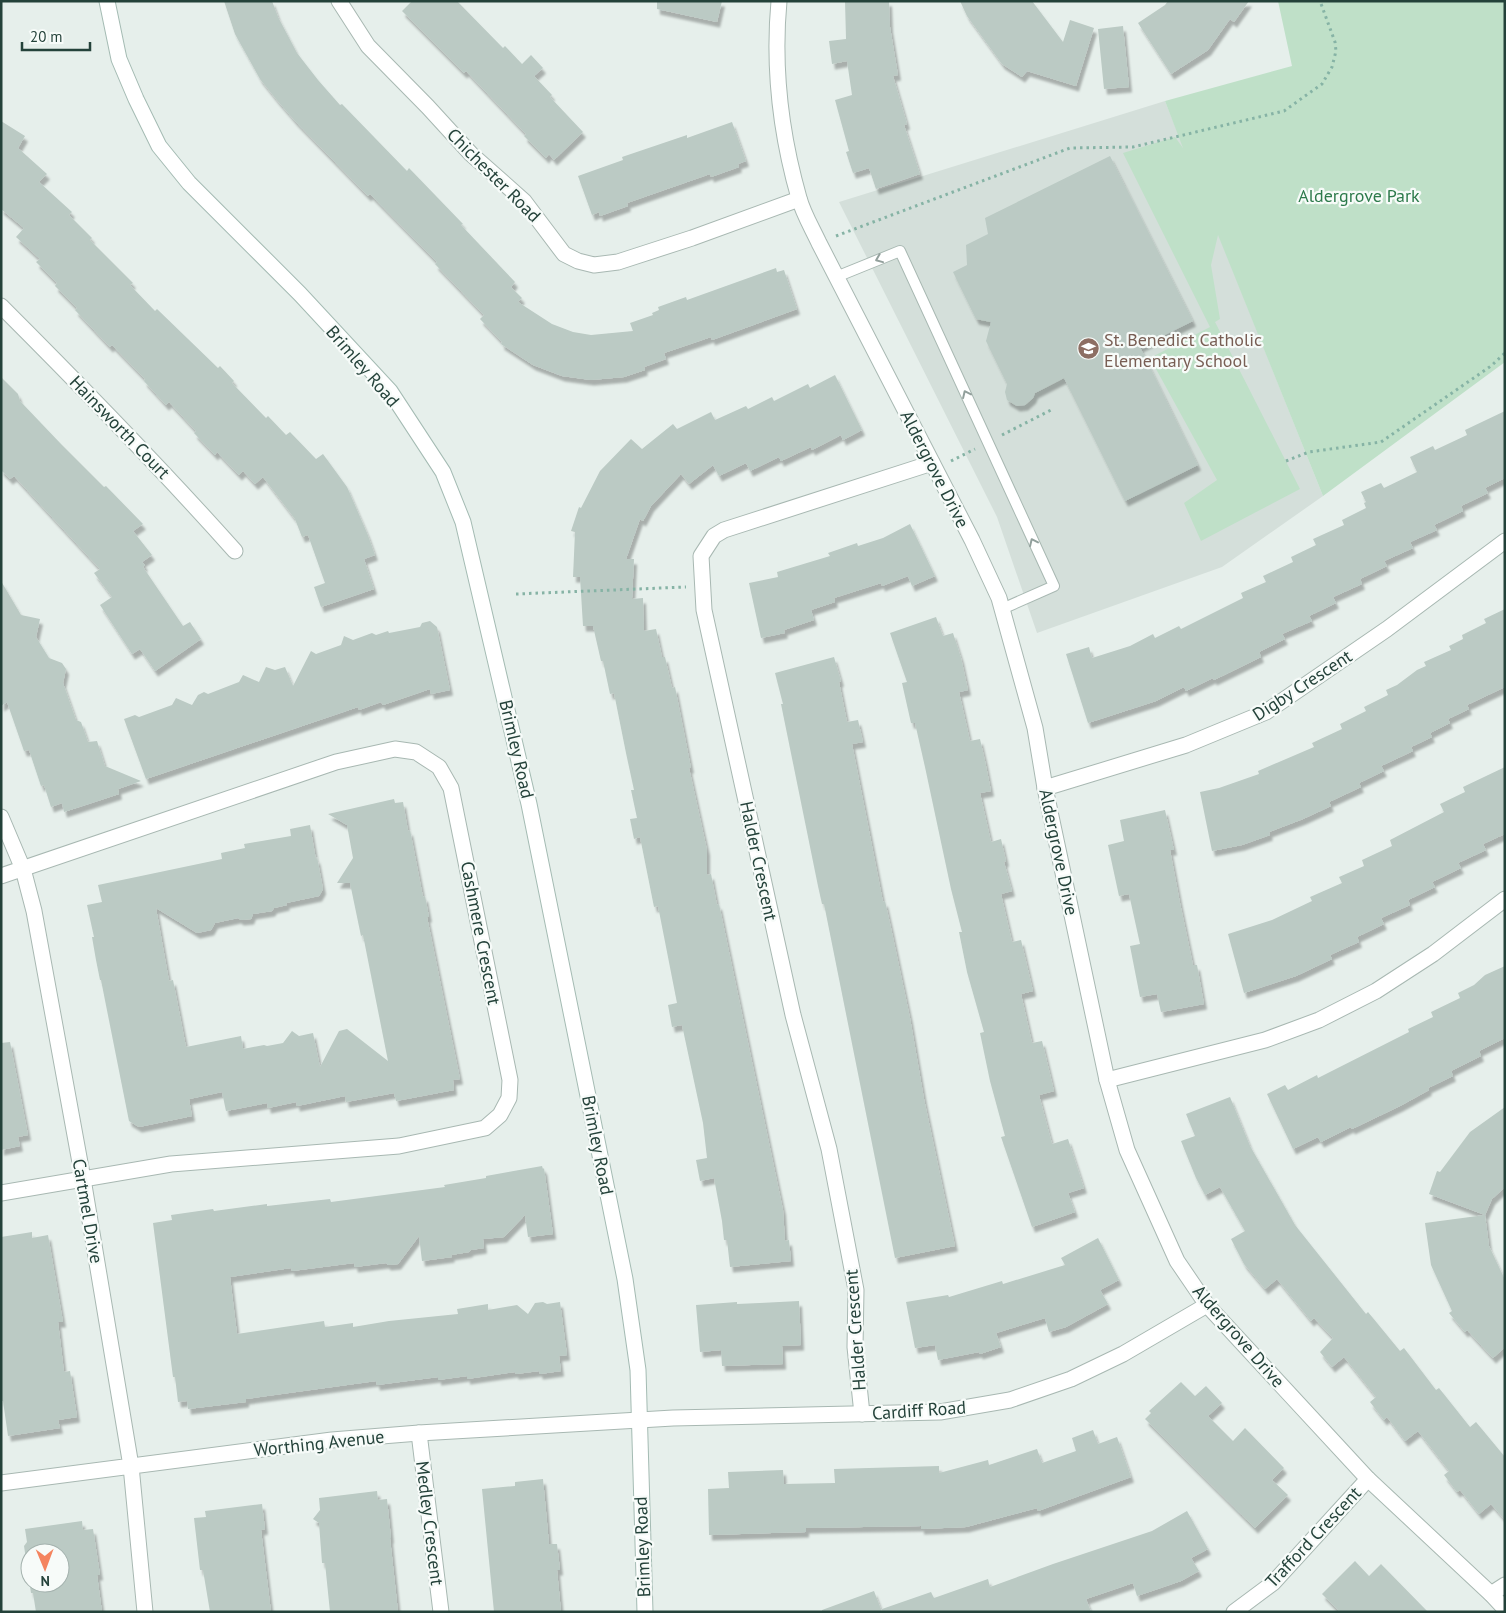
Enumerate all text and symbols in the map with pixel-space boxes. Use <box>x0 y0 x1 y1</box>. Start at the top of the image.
scale bar <box>22 20 90 52</box>
text: 20 m <box>30 27 63 46</box>
street label: Chichester Road <box>442 123 546 227</box>
park label: Aldergrove Park <box>1298 184 1420 207</box>
one-way arrow <box>875 253 884 263</box>
street label: Brimley Road <box>321 320 405 412</box>
place label: St. Benedict Catholic Elementary School <box>1104 328 1262 372</box>
school or university icon: St. Benedict Catholic Elementary School <box>1076 337 1100 361</box>
street label: Hainsworth Court <box>65 370 175 484</box>
one-way arrow <box>961 390 972 399</box>
street label: Aldergrove Drive <box>896 406 974 532</box>
one-way arrow <box>1029 538 1040 547</box>
street label: Digby Crescent <box>1248 644 1356 726</box>
street label: Brimley Road <box>494 697 540 801</box>
street label: Aldergrove Drive <box>1034 787 1084 917</box>
street label: Halder Crescent <box>735 799 783 923</box>
street label: Cashmere Crescent <box>456 859 506 1007</box>
street label: Brimley Road <box>577 1093 619 1197</box>
street label: Cartmel Drive <box>67 1157 109 1265</box>
street label: Halder Crescent <box>839 1269 871 1391</box>
street label: Aldergrove Drive <box>1188 1280 1290 1392</box>
street label: Cardiff Road <box>871 1395 967 1425</box>
street label: Worthing Avenue <box>253 1425 385 1461</box>
street label: Medley Crescent <box>411 1459 449 1587</box>
street label: Trafford Crescent <box>1260 1482 1366 1592</box>
street label: Brimley Road <box>629 1496 655 1598</box>
north arrow <box>20 1543 70 1593</box>
text: N <box>40 1572 50 1590</box>

